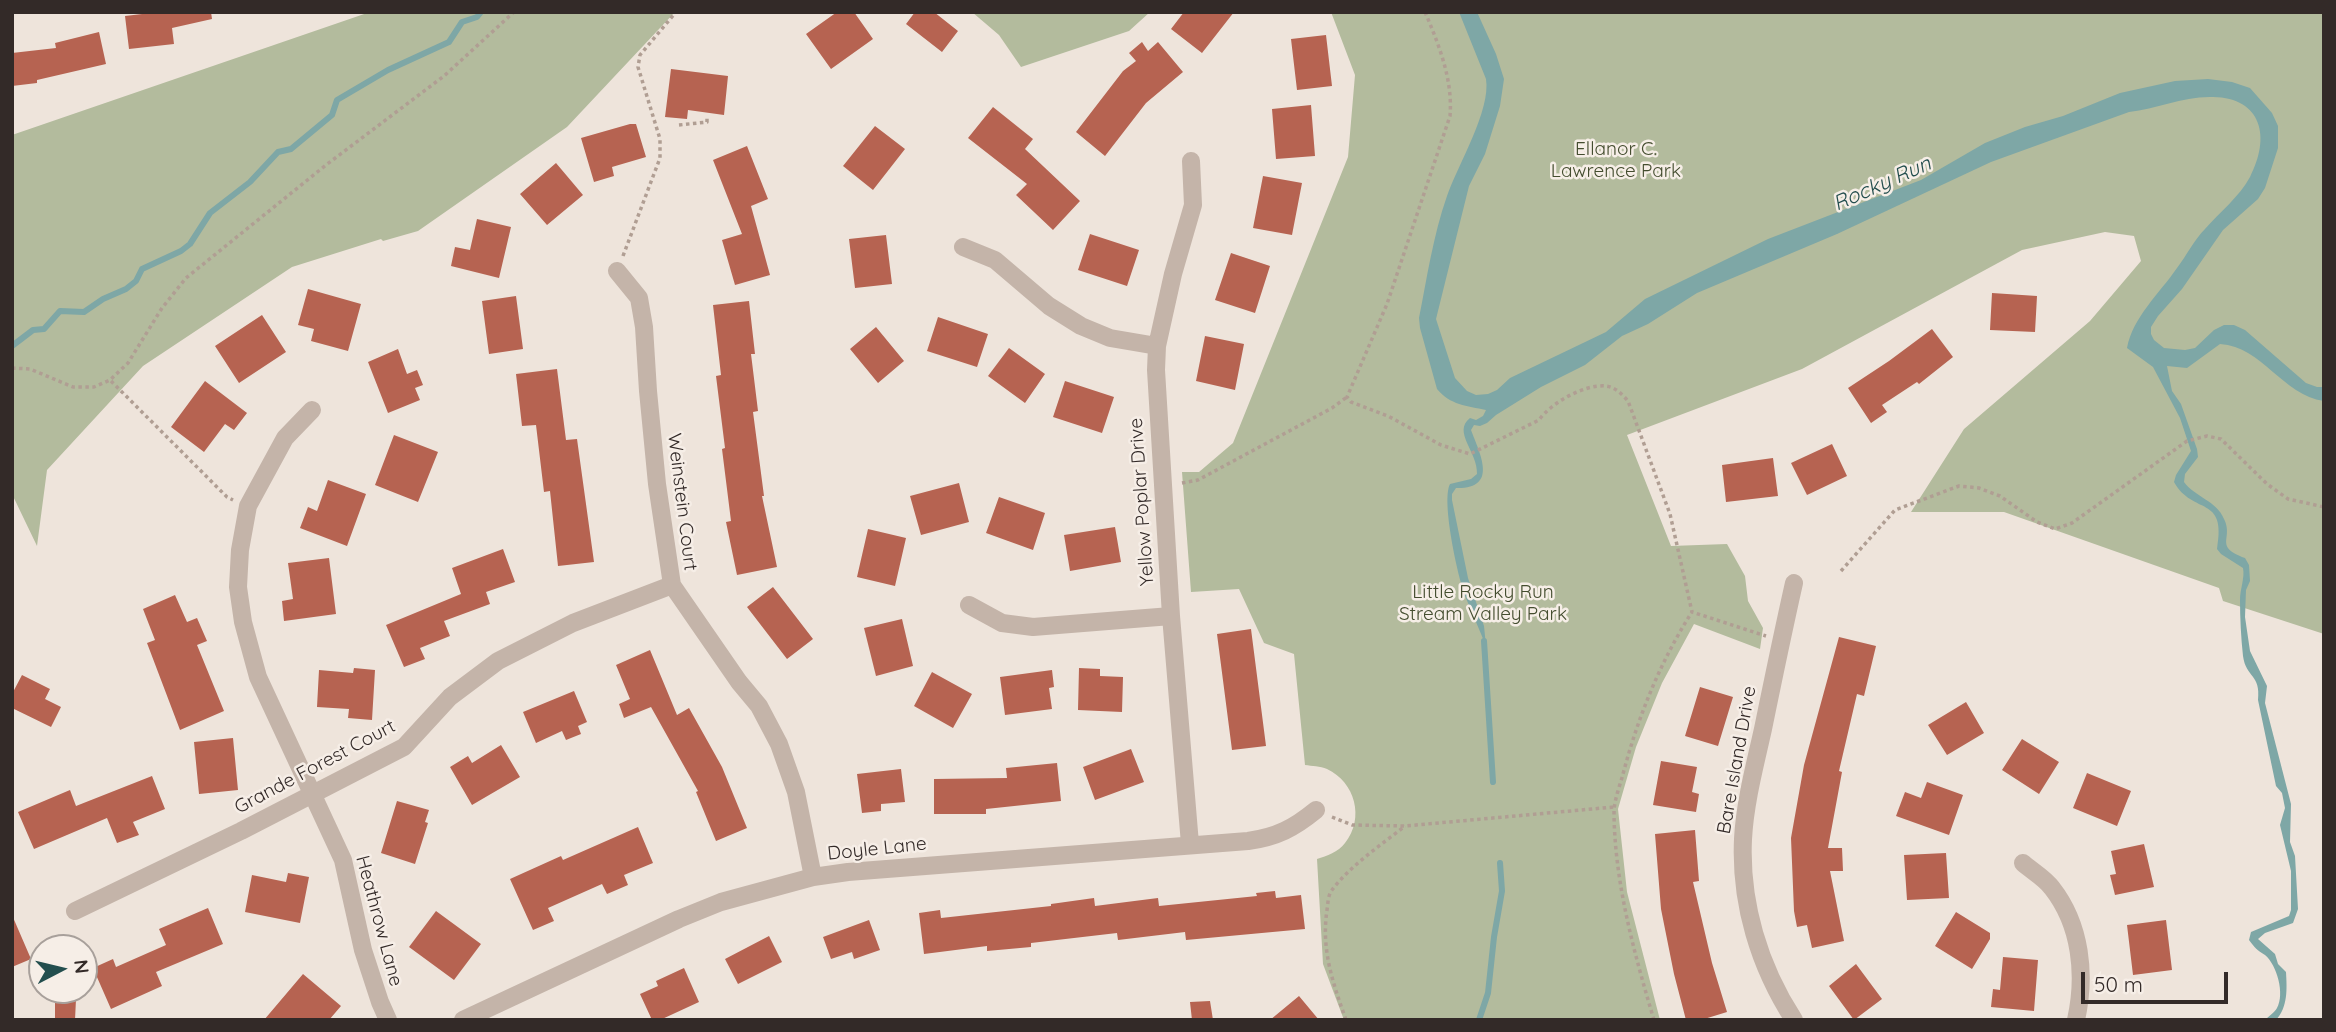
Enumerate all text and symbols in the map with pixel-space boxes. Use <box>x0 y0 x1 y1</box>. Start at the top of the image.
park label: Ellanor C. Lawrence Park <box>1551 138 1681 182</box>
water label: Rocky Run <box>1829 151 1935 217</box>
street label: Yellow Poplar Drive <box>1125 417 1159 587</box>
street label: Weinstein Court <box>662 432 702 572</box>
park label: Little Rocky Run Stream Valley Park <box>1399 581 1567 625</box>
street label: Bare Island Drive <box>1713 684 1761 836</box>
street label: Grande Forest Court <box>231 715 399 819</box>
street label: Doyle Lane <box>826 832 928 866</box>
street label: Heathrow Lane <box>351 853 407 989</box>
north arrow <box>28 934 98 1004</box>
text: N <box>69 958 95 975</box>
scale bar <box>2084 958 2231 1002</box>
text: 50 m <box>2094 971 2143 997</box>

